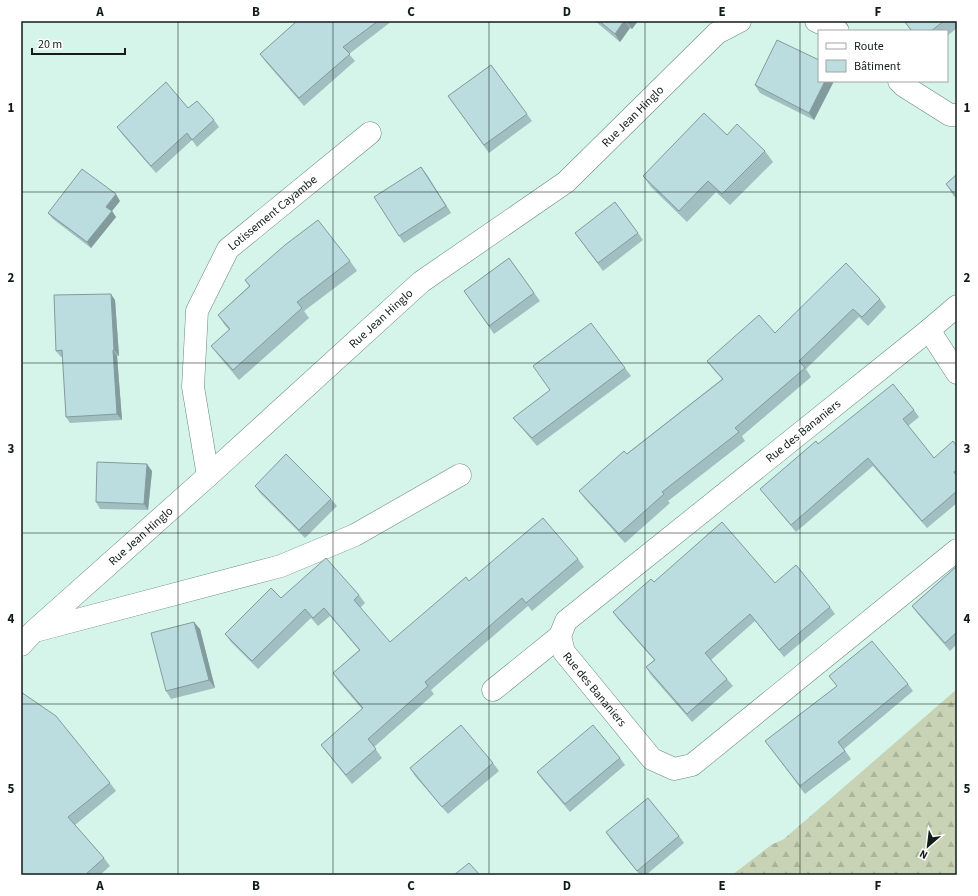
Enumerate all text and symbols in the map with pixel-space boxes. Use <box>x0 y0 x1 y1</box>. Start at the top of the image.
text: A <box>95 3 104 21</box>
text: B <box>252 3 260 21</box>
text: C <box>407 3 415 21</box>
text: D <box>563 3 571 21</box>
text: E <box>718 3 726 21</box>
text: F <box>875 3 882 21</box>
scale bar <box>32 30 125 56</box>
legend <box>818 30 948 82</box>
text: 20 m <box>38 36 62 53</box>
text: Route <box>854 38 884 55</box>
text: Bâtiment <box>854 58 900 75</box>
street label: Rue Jean Hinglo <box>598 82 668 151</box>
text: 1 <box>8 99 15 117</box>
text: 1 <box>964 99 971 117</box>
street label: Lotissement Cayambe <box>224 171 321 255</box>
text: 2 <box>8 269 15 287</box>
text: 2 <box>964 269 971 287</box>
street label: Rue Jean Hinglo <box>345 285 417 353</box>
street label: Rue des Bananiers <box>762 396 844 467</box>
text: 3 <box>8 440 15 458</box>
text: 3 <box>964 440 971 458</box>
street label: Rue Jean Hinglo <box>105 503 177 570</box>
text: 4 <box>8 610 15 628</box>
text: 4 <box>964 610 971 628</box>
street label: Rue des Bananiers <box>558 649 630 731</box>
text: 5 <box>8 780 15 798</box>
text: 5 <box>964 780 971 798</box>
north arrow <box>908 826 948 866</box>
text: N <box>917 846 930 863</box>
text: A <box>95 877 104 895</box>
text: B <box>252 877 260 895</box>
text: C <box>407 877 415 895</box>
text: D <box>563 877 571 895</box>
text: E <box>718 877 726 895</box>
text: F <box>875 877 882 895</box>

